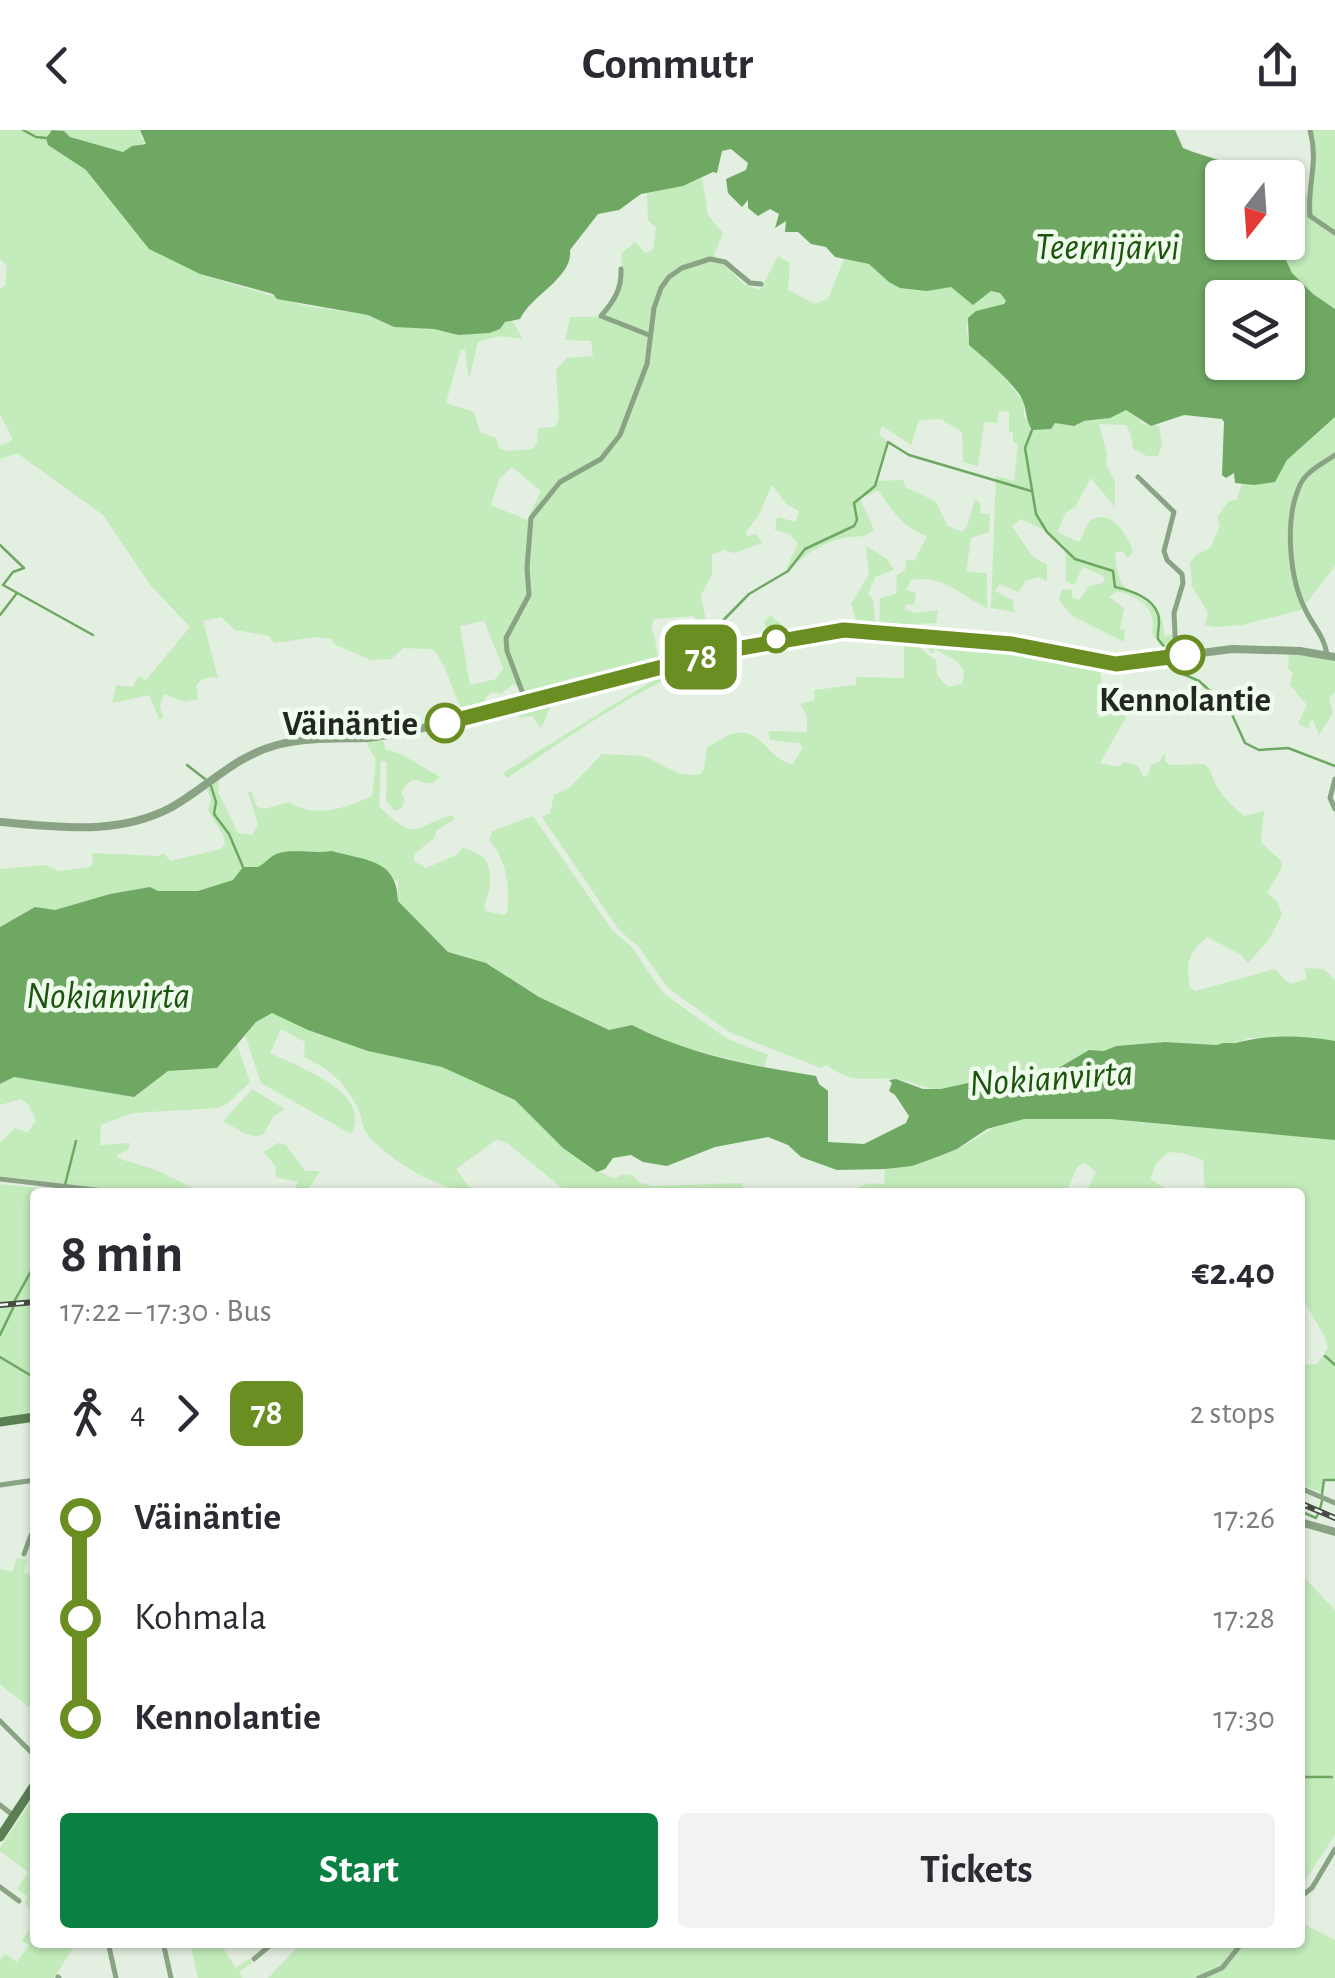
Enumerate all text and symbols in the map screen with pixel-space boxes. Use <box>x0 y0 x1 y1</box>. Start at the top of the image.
icon: back <box>30 38 85 93</box>
icon: share <box>1250 38 1305 93</box>
text: Commutr <box>582 42 753 87</box>
north arrow <box>1205 160 1305 260</box>
map controls <box>1205 160 1305 380</box>
water label: Teernijärvi <box>1035 229 1179 267</box>
button: layers <box>1205 280 1305 380</box>
line badge: 78 <box>656 624 746 690</box>
unlabelled marker <box>763 626 789 652</box>
marker: Kennolantie <box>1166 636 1204 674</box>
text: 78 <box>685 640 717 675</box>
place label: Kennolantie <box>1099 683 1271 718</box>
marker: Väinäntie <box>426 704 464 742</box>
place label: Väinäntie <box>282 707 418 742</box>
water label: Nokianvirta <box>26 978 190 1016</box>
water label: Nokianvirta <box>968 1054 1134 1104</box>
text: 8 min <box>60 1227 183 1282</box>
text: €2.40 <box>1192 1254 1275 1292</box>
text: 17:22 – 17:30 · Bus <box>60 1295 272 1327</box>
icon: walk <box>60 1386 115 1441</box>
icon: forward <box>160 1386 215 1441</box>
text: 78 <box>250 1396 283 1431</box>
text: 4 <box>130 1397 145 1429</box>
text: 2 stops <box>1190 1397 1275 1429</box>
text: Väinäntie <box>134 1499 281 1537</box>
text: 17:26 <box>1214 1502 1275 1534</box>
text: Kohmala <box>134 1599 267 1637</box>
text: 17:28 <box>1214 1602 1275 1634</box>
text: Kennolantie <box>134 1699 321 1737</box>
text: 17:30 <box>1213 1702 1275 1734</box>
button: Start <box>60 1813 658 1928</box>
button: Tickets <box>678 1813 1275 1928</box>

